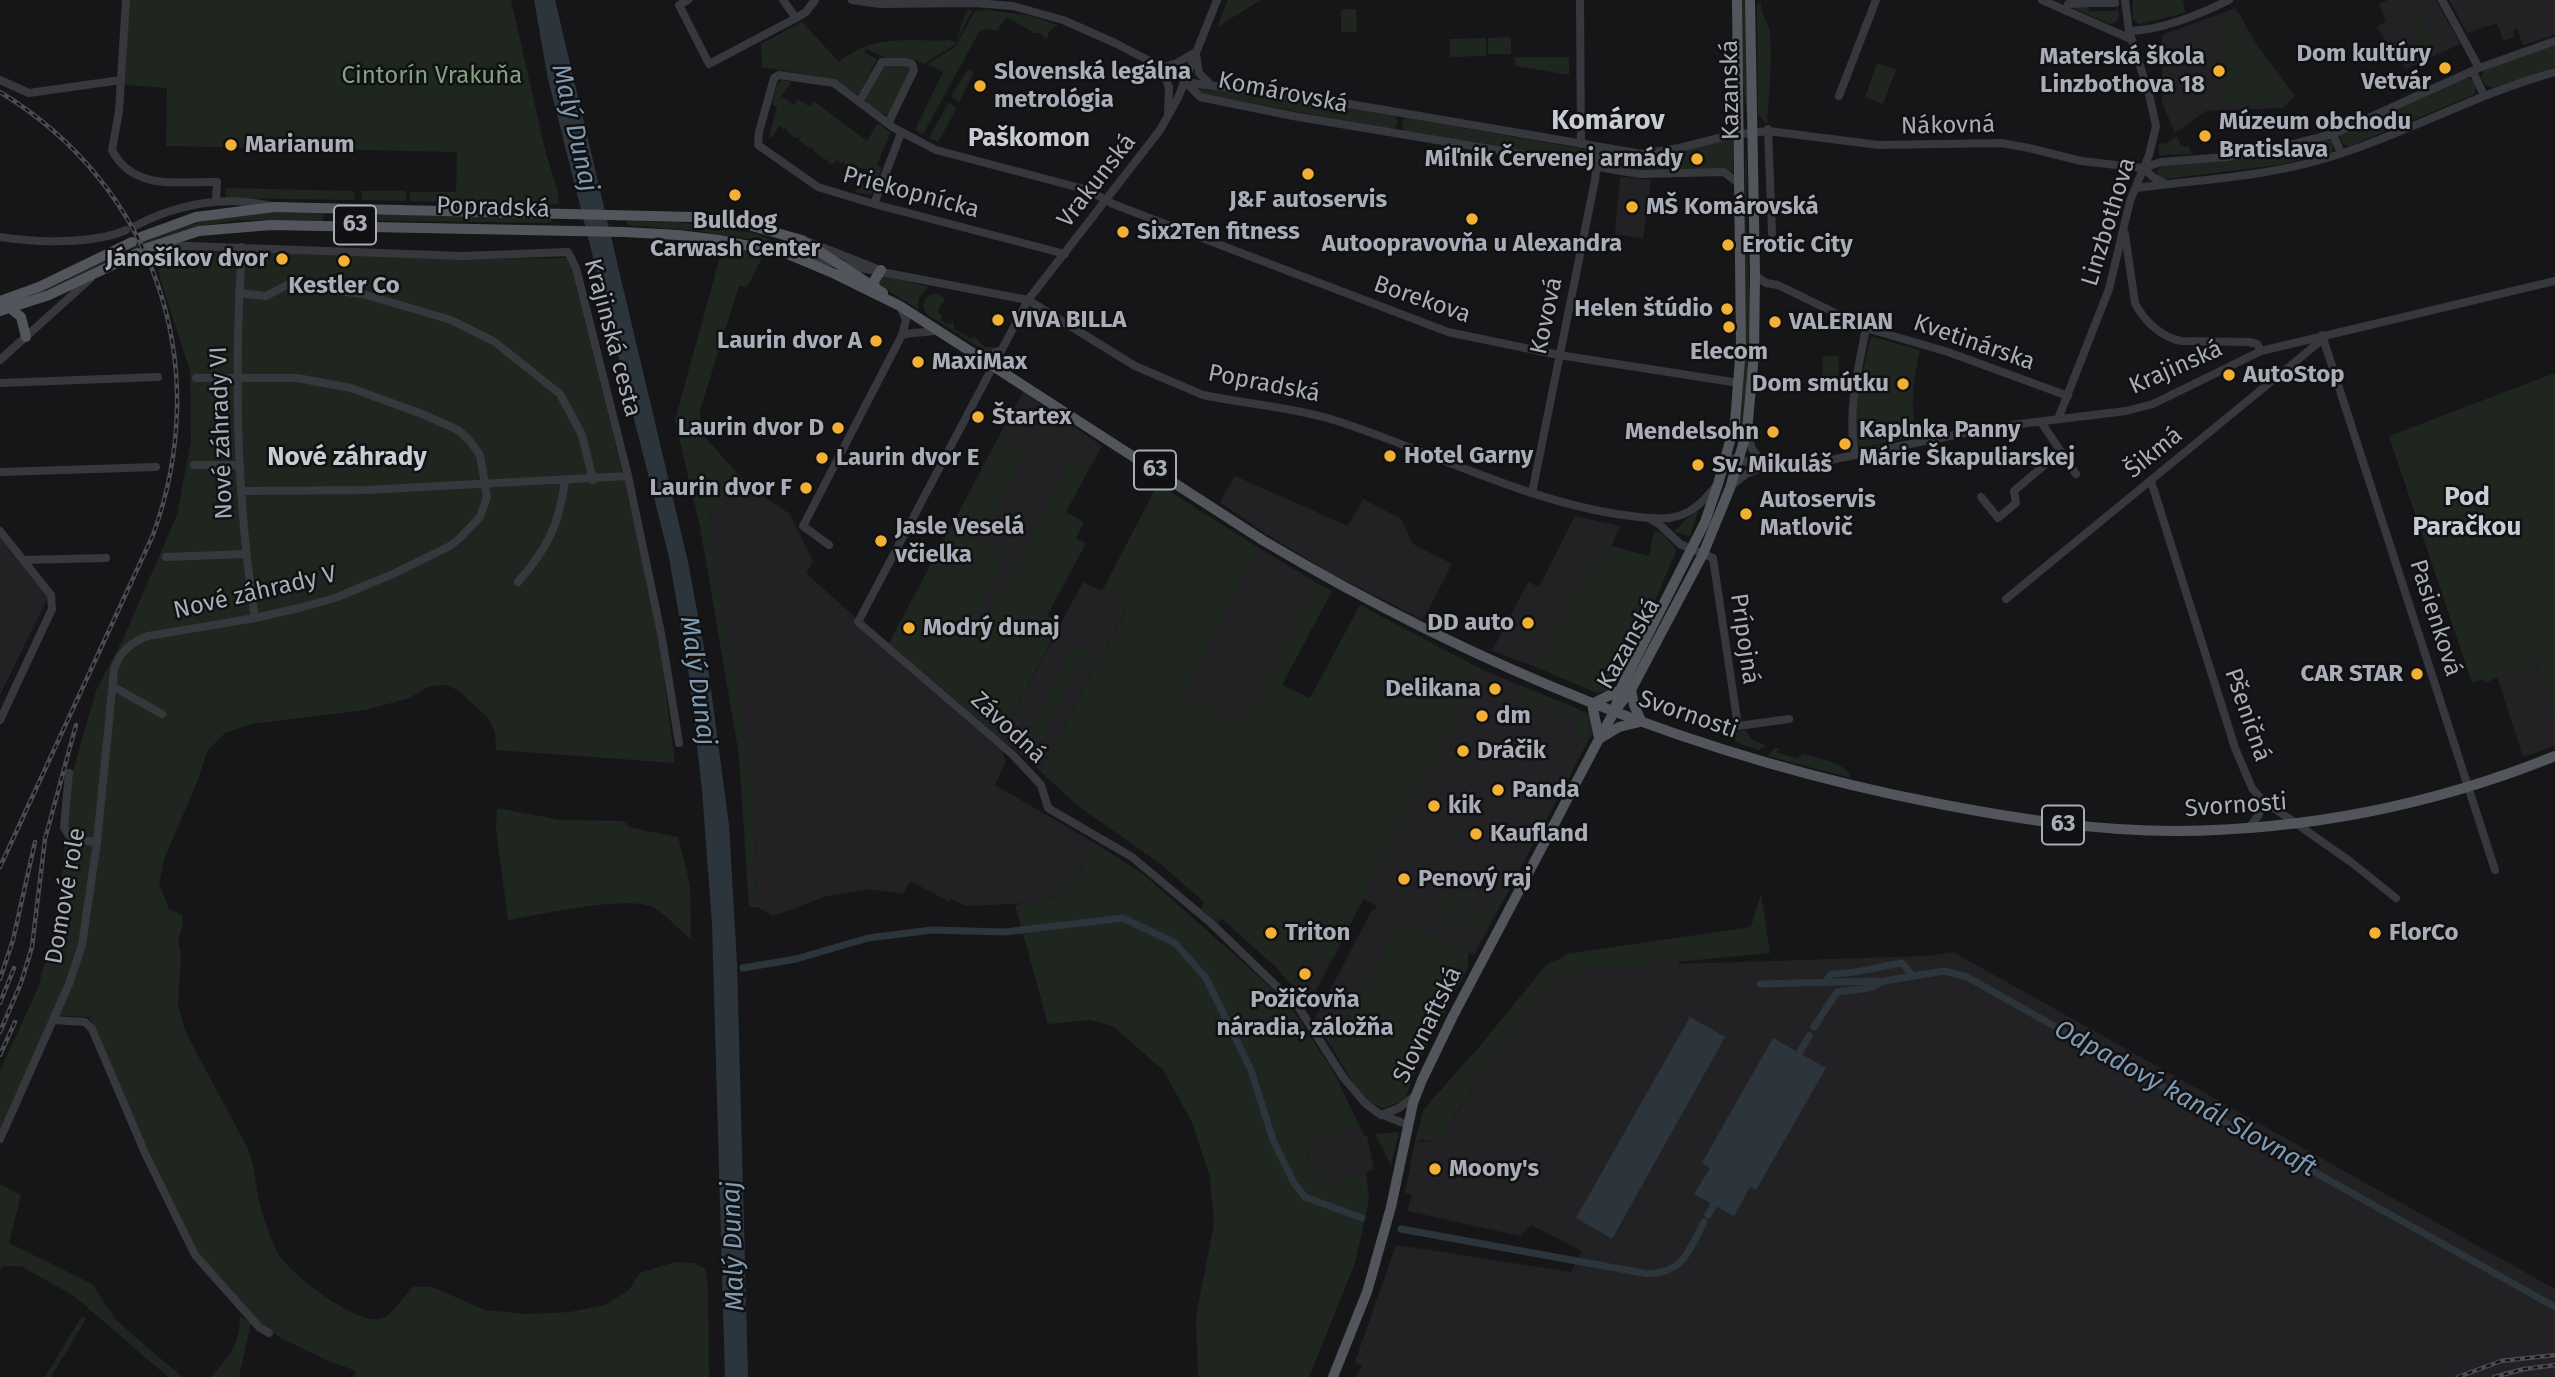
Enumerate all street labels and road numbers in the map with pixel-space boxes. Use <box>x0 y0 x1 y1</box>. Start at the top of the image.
street label: Kazanská <box>1716 40 1746 140</box>
street label: Komárovská <box>1216 66 1350 120</box>
street label: Nákovná <box>1901 111 1995 141</box>
street label: Vrakunská <box>1052 128 1142 234</box>
street label: Linzbothova <box>2076 154 2142 290</box>
street label: Priekopnícka <box>840 161 982 225</box>
street label: Popradská <box>436 192 550 224</box>
road number: 63 <box>334 206 376 244</box>
street label: Krajinská cesta <box>577 256 647 420</box>
street label: Borekova <box>1370 270 1474 330</box>
street label: Kovová <box>1525 275 1569 357</box>
street label: Kvetinárska <box>1910 309 2038 377</box>
street label: Krajinská <box>2125 335 2227 401</box>
street label: Nové záhrady VI <box>205 346 239 520</box>
street label: Popradská <box>1206 359 1322 409</box>
street label: Šikmá <box>2119 421 2189 485</box>
road number: 63 <box>1134 450 1176 490</box>
street label: Pasienková <box>2403 556 2467 680</box>
street label: Nové záhrady V <box>171 560 339 626</box>
street label: Prípojná <box>1723 592 1765 686</box>
street label: Kazanská <box>1591 593 1667 695</box>
street label: Pšeničná <box>2218 665 2276 765</box>
street label: Svornosti <box>1635 685 1741 745</box>
street label: Závodná <box>965 686 1051 770</box>
street label: Svornosti <box>2184 788 2288 824</box>
road number: 63 <box>2042 806 2084 845</box>
street label: Domové role <box>40 826 92 966</box>
street label: Slovnaftská <box>1387 962 1469 1088</box>

